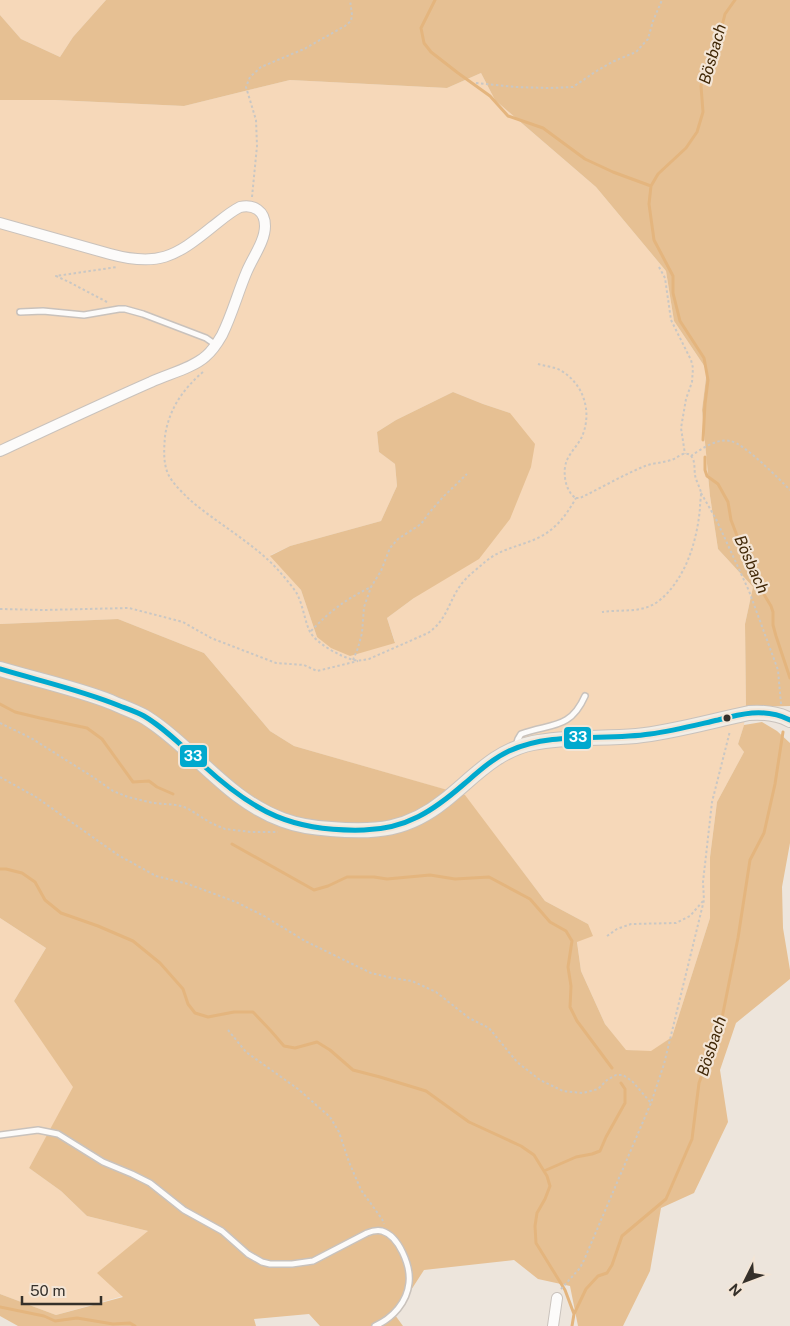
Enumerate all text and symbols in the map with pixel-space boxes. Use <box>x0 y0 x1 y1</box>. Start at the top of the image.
water label: Bösbach <box>695 22 730 86</box>
water label: Bösbach <box>730 532 773 596</box>
unlabelled marker <box>722 713 732 723</box>
line badge: 33 <box>563 726 592 750</box>
text: 33 <box>569 729 587 745</box>
line badge: 33 <box>179 744 208 768</box>
text: 33 <box>184 748 202 764</box>
water label: Bösbach <box>693 1014 730 1078</box>
north arrow <box>720 1256 770 1306</box>
scale bar <box>22 1274 101 1306</box>
text: N <box>726 1280 745 1299</box>
text: 50 m <box>30 1282 65 1299</box>

